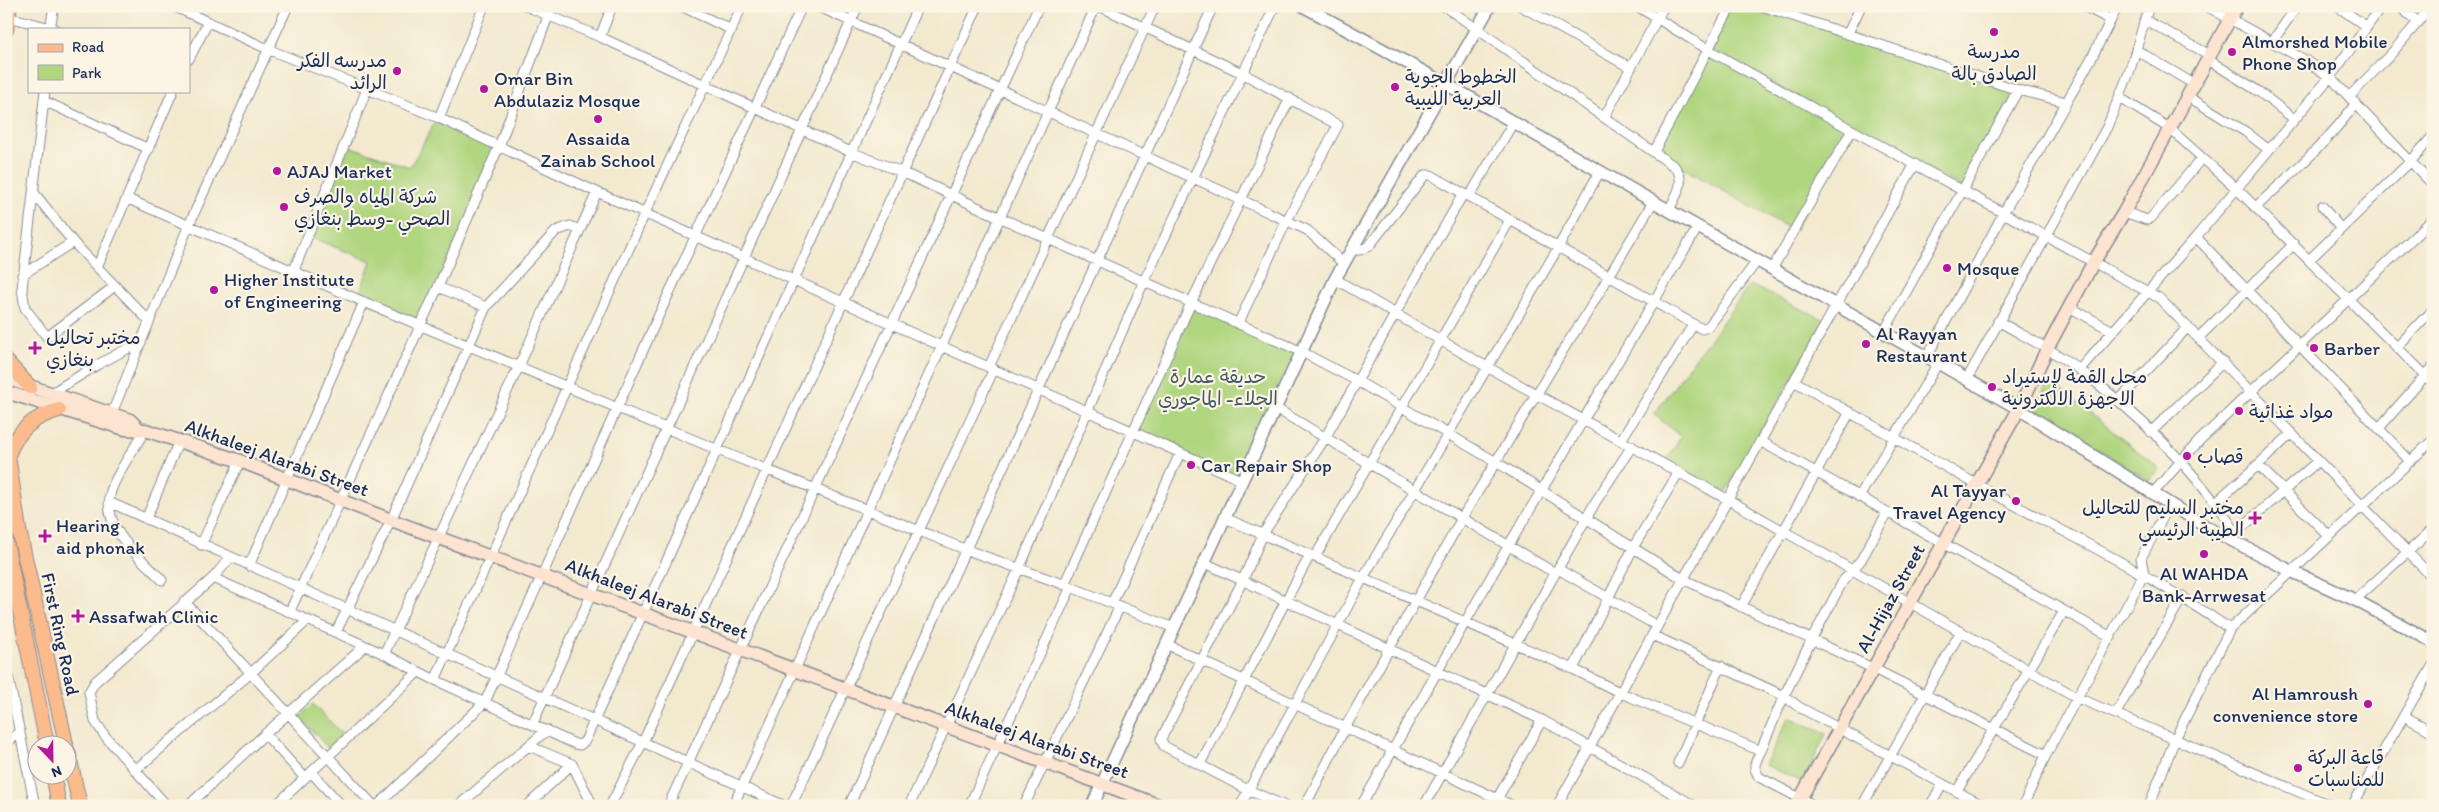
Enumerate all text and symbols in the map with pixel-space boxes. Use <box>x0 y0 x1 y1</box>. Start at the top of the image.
marker: مدرسة الصادق بالة <box>1988 26 2000 38</box>
legend <box>28 28 190 92</box>
place label: Almorshed Mobile Phone Shop <box>2242 30 2388 75</box>
text: Road <box>72 38 105 56</box>
place label: مدرسة الصادق بالة <box>1951 40 2037 85</box>
marker: Almorshed Mobile Phone Shop <box>2226 46 2238 58</box>
place label: مدرسه الفكر الرائد <box>296 49 387 94</box>
text: Park <box>72 64 102 82</box>
marker: مدرسه الفكر الرائد <box>391 65 403 77</box>
place label: الخطوط الجوية العربية الليبية <box>1405 65 1517 110</box>
place label: Omar Bin Abdulaziz Mosque <box>494 67 640 112</box>
marker: الخطوط الجوية العربية الليبية <box>1389 81 1401 93</box>
marker: Omar Bin Abdulaziz Mosque <box>478 83 490 95</box>
marker: Assaida Zainab School <box>592 113 604 125</box>
place label: Assaida Zainab School <box>541 127 656 172</box>
place label: AJAJ Market <box>287 160 392 183</box>
marker: AJAJ Market <box>271 165 283 177</box>
place label: شركة المياه والصرف الصحي -وسط بنغازي <box>294 185 450 235</box>
marker: شركة المياه والصرف الصحي -وسط بنغازي <box>278 201 290 213</box>
place label: Mosque <box>1957 257 2019 280</box>
marker: Mosque <box>1941 262 1953 274</box>
place label: Higher Institute of Engineering <box>224 268 354 313</box>
marker: Higher Institute of Engineering <box>208 284 220 296</box>
place label: Al Rayyan Restaurant <box>1876 322 1967 367</box>
place label: مختبر تحاليل بنغازي <box>46 326 141 374</box>
place label: Barber <box>2324 337 2381 360</box>
marker: Al Rayyan Restaurant <box>1860 338 1872 350</box>
marker: مختبر تحاليل بنغازي <box>28 341 42 355</box>
marker: Barber <box>2308 342 2320 354</box>
park label: حديقة عمارة الجلاء- الماجوري <box>1158 365 1278 413</box>
place label: محل القمة لإستيراد الاجهزة الالكترونية <box>2002 365 2147 410</box>
marker: محل القمة لإستيراد الاجهزة الالكترونية <box>1986 381 1998 393</box>
place label: مواد غذائية <box>2249 400 2333 423</box>
marker: مواد غذائية <box>2233 405 2245 417</box>
street label: Alkhaleej Alarabi Street <box>182 414 372 501</box>
place label: قصاب <box>2197 445 2244 468</box>
marker: قصاب <box>2181 450 2193 462</box>
place label: Car Repair Shop <box>1201 454 1332 477</box>
marker: Car Repair Shop <box>1185 459 1197 471</box>
place label: Al Tayyar Travel Agency <box>1893 479 2006 524</box>
marker: Al Tayyar Travel Agency <box>2010 495 2022 507</box>
place label: مختبر السليم للتحاليل الطيبة الرئيسي <box>2082 496 2244 546</box>
marker: مختبر السليم للتحاليل الطيبة الرئيسي <box>2248 511 2262 525</box>
place label: Hearing aid phonak <box>56 514 145 559</box>
marker: Hearing aid phonak <box>38 529 52 543</box>
street label: Al-Hijaz Street <box>1851 540 1930 657</box>
marker: Al WAHDA Bank-Arrwesat <box>2198 548 2210 560</box>
street label: Alkhaleej Alarabi Street <box>562 553 751 644</box>
place label: Al WAHDA Bank-Arrwesat <box>2142 562 2266 607</box>
street label: First Ring Road <box>36 571 85 698</box>
place label: Assafwah Clinic <box>89 605 218 628</box>
marker: Assafwah Clinic <box>71 609 85 623</box>
place label: Al Hamroush convenience store <box>2213 682 2358 727</box>
street label: Alkhaleej Alarabi Street <box>942 696 1132 783</box>
marker: Al Hamroush convenience store <box>2362 698 2374 710</box>
north arrow <box>28 734 78 784</box>
place label: قاعة البركة للمناسبات <box>2308 746 2384 791</box>
text: N <box>49 762 64 781</box>
marker: قاعة البركة للمناسبات <box>2292 762 2304 774</box>

